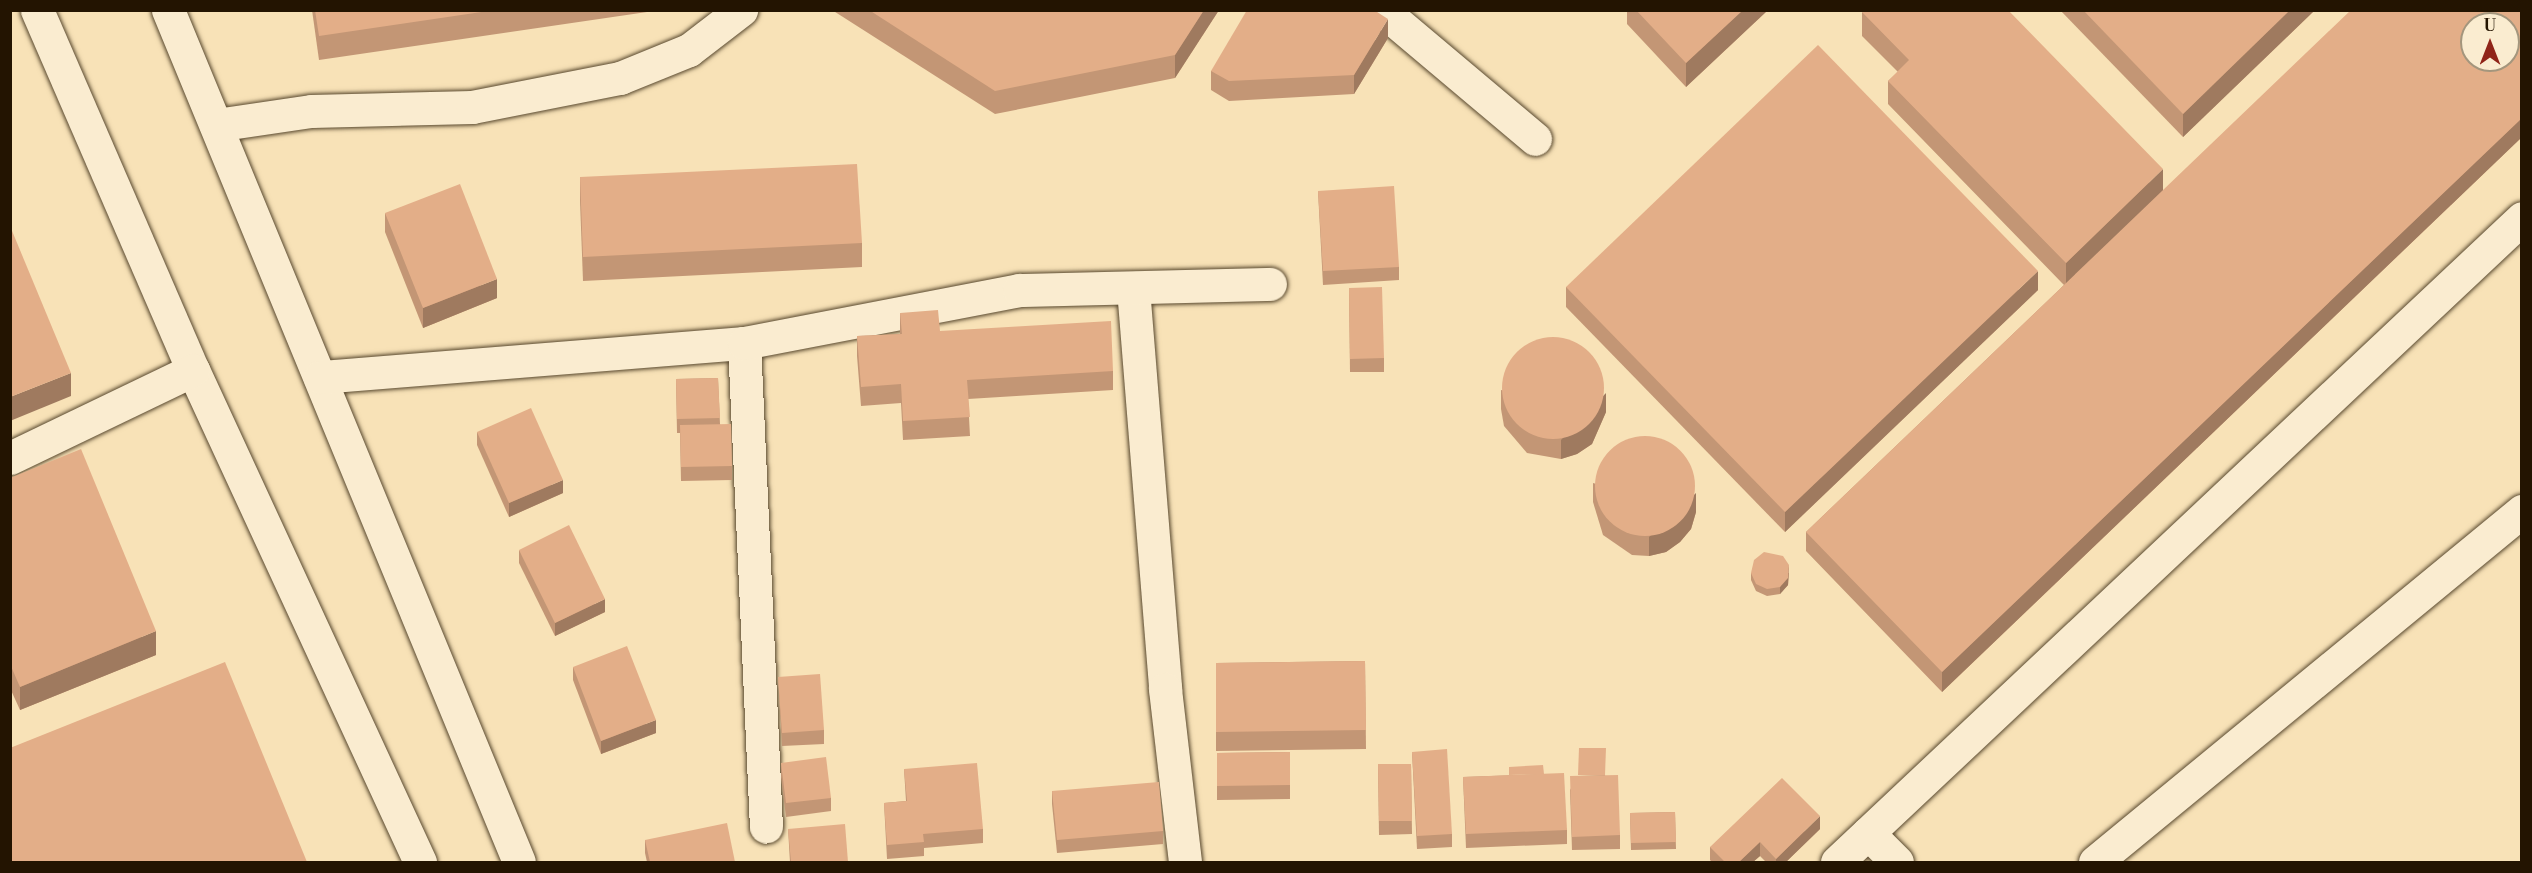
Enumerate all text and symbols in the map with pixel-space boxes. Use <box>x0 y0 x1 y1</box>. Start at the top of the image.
north arrow <box>2460 12 2520 72</box>
text: U <box>2484 16 2496 36</box>

